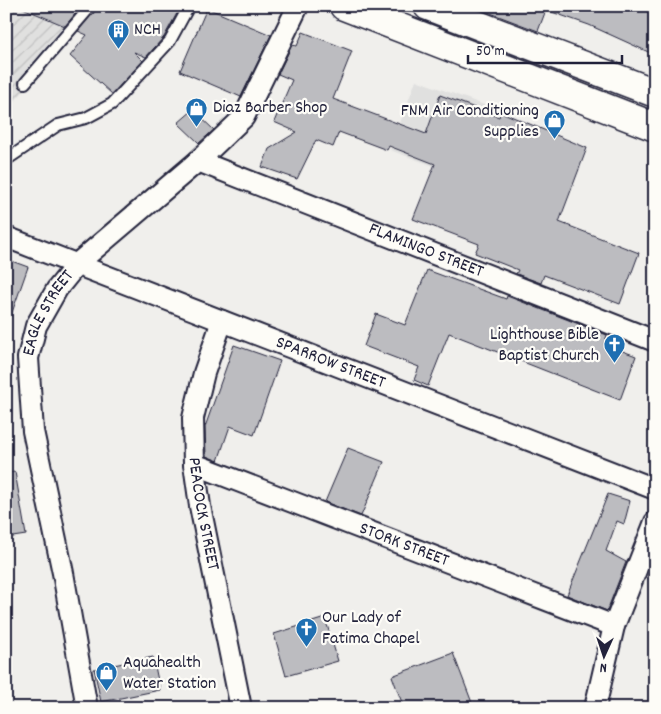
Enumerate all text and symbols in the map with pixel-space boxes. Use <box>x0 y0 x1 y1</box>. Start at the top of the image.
building icon: NCH <box>106 18 130 49</box>
place label: NCH <box>134 18 161 43</box>
scale bar <box>468 32 622 64</box>
text: 50 m <box>476 41 505 63</box>
shop icon: Diaz Barber Shop <box>185 96 209 127</box>
place label: Diaz Barber Shop <box>213 96 328 121</box>
place label: FNM Air Conditioning Supplies <box>401 99 539 145</box>
shop icon: FNM Air Conditioning Supplies <box>543 109 567 140</box>
street label: FLAMINGO STREET <box>365 217 487 285</box>
street label: EAGLE STREET <box>16 265 80 359</box>
place label: Lighthouse Bible Baptist Church <box>490 323 599 369</box>
street label: SPARROW STREET <box>272 330 389 396</box>
church icon: Lighthouse Bible Baptist Church <box>603 333 627 364</box>
street label: PEACOCK STREET <box>181 457 225 573</box>
street label: STORK STREET <box>355 516 452 574</box>
place label: Our Lady of Fatima Chapel <box>322 606 420 652</box>
church icon: Our Lady of Fatima Chapel <box>294 616 318 647</box>
north arrow <box>578 632 628 682</box>
place label: Aquahealth Water Station <box>123 651 216 697</box>
text: N <box>599 657 607 677</box>
shop icon: Aquahealth Water Station <box>95 661 119 692</box>

